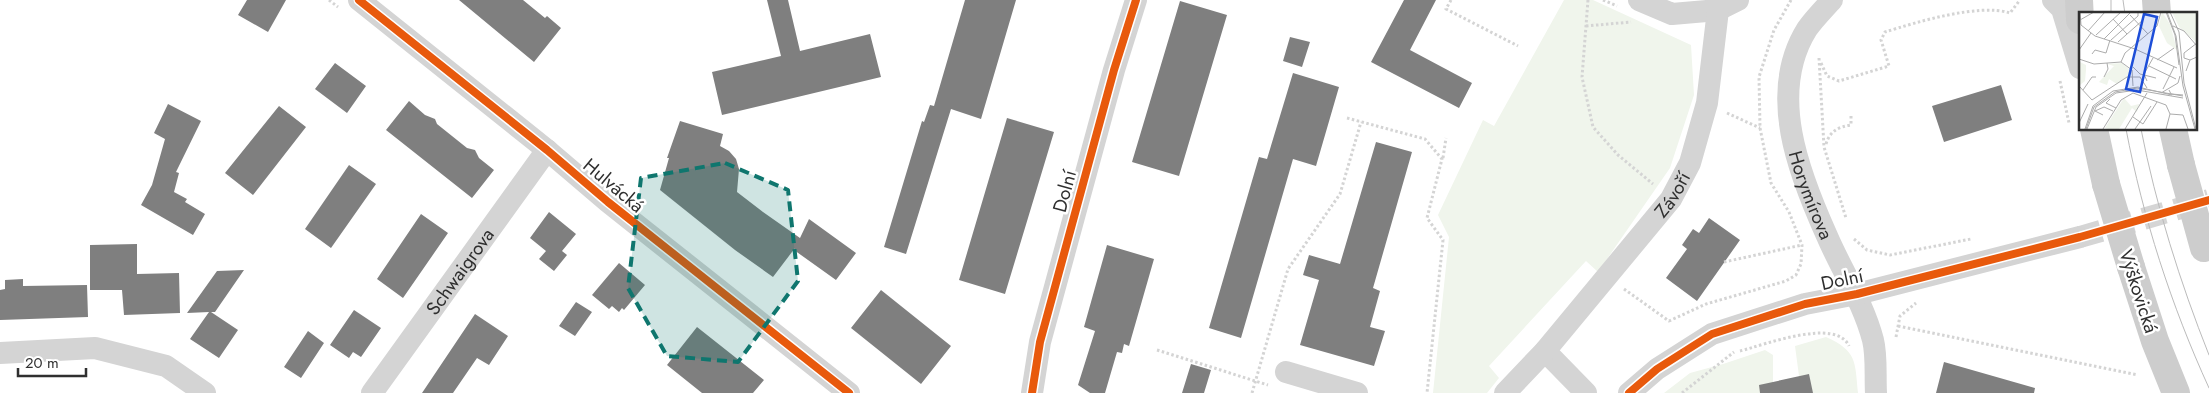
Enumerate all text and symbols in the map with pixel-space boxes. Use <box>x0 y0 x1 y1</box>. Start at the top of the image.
inset map <box>2079 12 2196 130</box>
street label: Horymírova <box>1782 148 1840 244</box>
street label: Hulvácká <box>577 152 650 219</box>
street label: Dolní <box>1046 166 1083 215</box>
street label: Závoří <box>1648 166 1698 223</box>
street label: Schwaigrova <box>420 223 501 320</box>
street label: Výškovická <box>2112 246 2165 337</box>
street label: Dolní <box>1818 262 1867 297</box>
scale bar <box>18 346 85 378</box>
text: 20 m <box>25 352 59 374</box>

